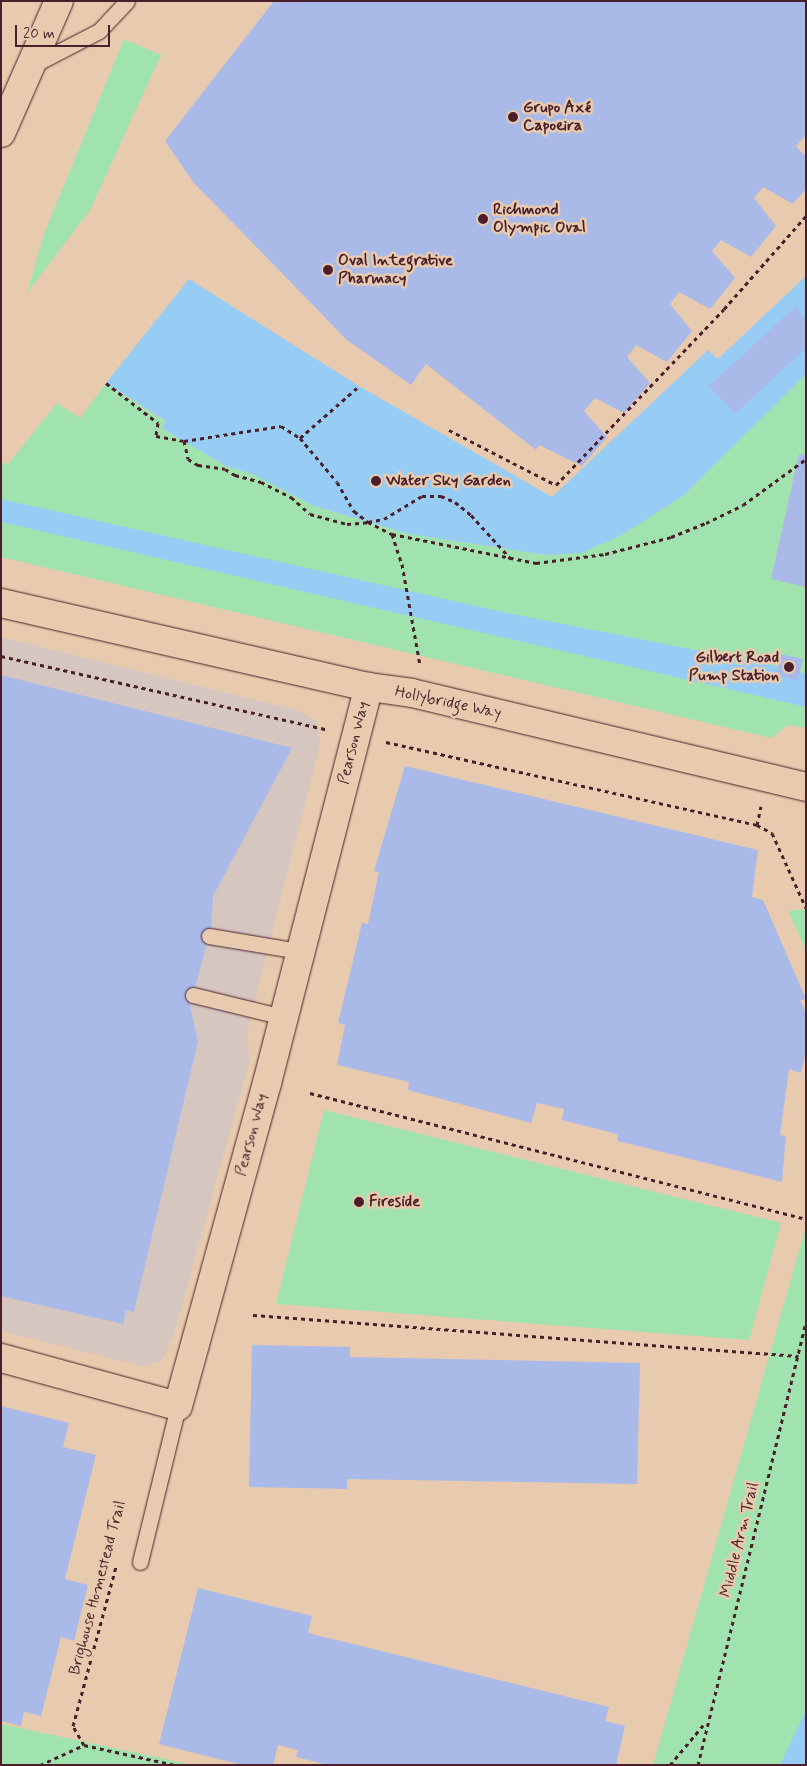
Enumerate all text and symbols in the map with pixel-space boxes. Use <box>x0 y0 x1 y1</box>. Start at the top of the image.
scale bar <box>18 15 112 47</box>
text: 20 m <box>23 24 55 44</box>
place label: Grupo Axé Capoeira <box>523 98 591 136</box>
marker: Grupo Axé Capoeira <box>507 111 519 123</box>
place label: Richmond Olympic Oval <box>493 200 585 238</box>
marker: Richmond Olympic Oval <box>477 213 489 225</box>
place label: Oval Integrative Pharmacy <box>338 251 451 289</box>
marker: Oval Integrative Pharmacy <box>322 264 334 276</box>
place label: Water Sky Garden <box>386 471 511 491</box>
marker: Water Sky Garden <box>370 475 382 487</box>
place label: Gilbert Road Pump Station <box>689 648 779 686</box>
marker: Gilbert Road Pump Station <box>783 661 795 673</box>
street label: Hollybridge Way <box>392 682 504 724</box>
street label: Pearson Way <box>334 699 374 787</box>
street label: Pearson Way <box>232 1091 272 1179</box>
place label: Fireside <box>369 1192 420 1212</box>
marker: Fireside <box>353 1196 365 1208</box>
street label: Middle Arm Trail <box>717 1482 763 1598</box>
street label: Brighouse Homestead Trail <box>66 1501 130 1675</box>

